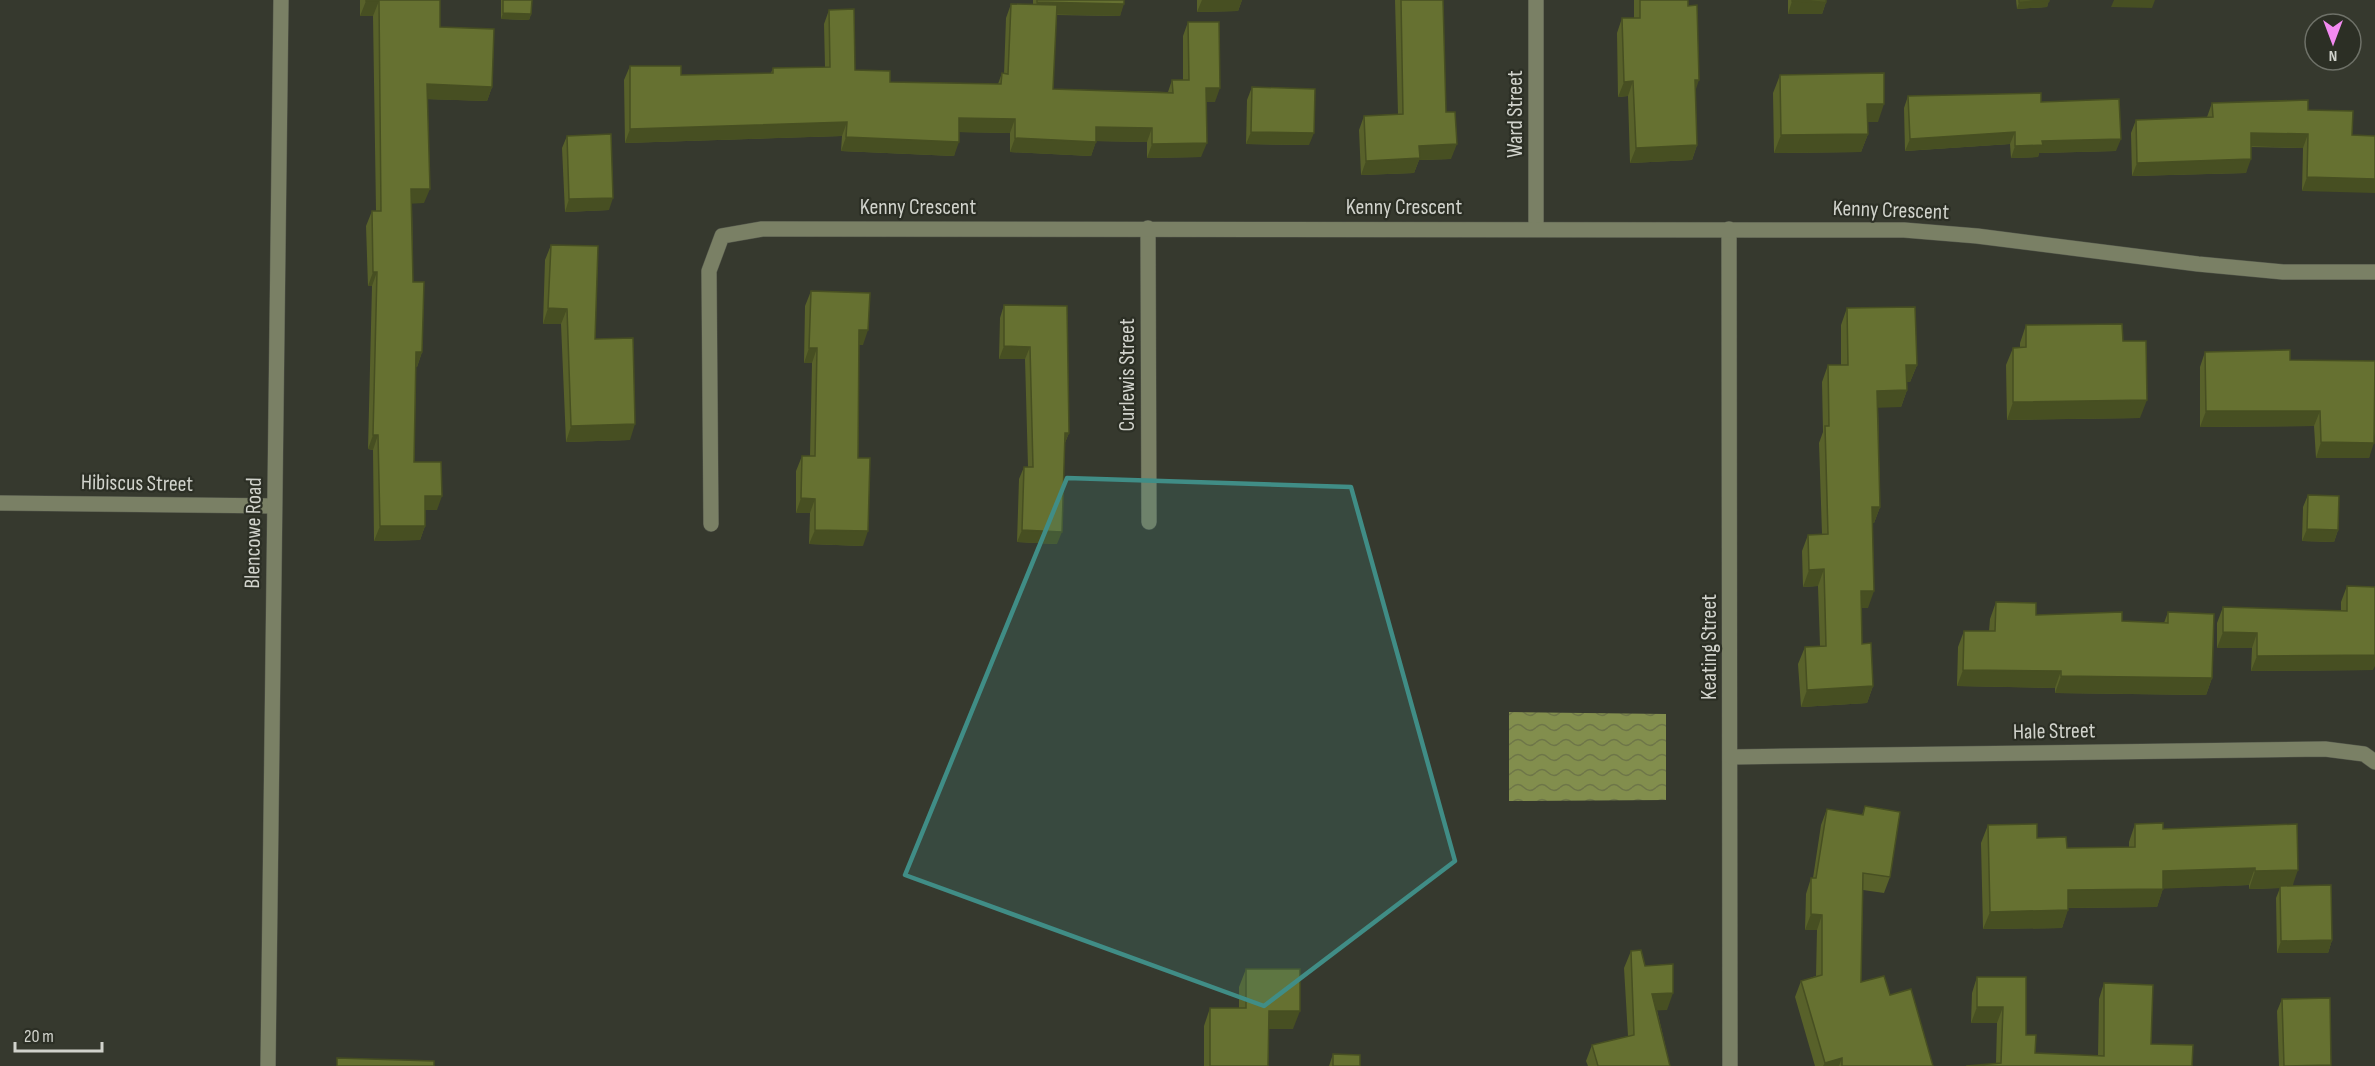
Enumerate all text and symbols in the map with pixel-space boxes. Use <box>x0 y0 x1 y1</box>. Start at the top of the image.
north arrow <box>2303 12 2363 72</box>
text: N <box>2329 46 2337 65</box>
street label: Ward Street <box>1502 70 1529 158</box>
street label: Kenny Crescent <box>860 194 976 221</box>
street label: Kenny Crescent <box>1346 194 1462 221</box>
street label: Kenny Crescent <box>1832 195 1950 226</box>
street label: Curlewis Street <box>1114 318 1141 432</box>
street label: Hibiscus Street <box>81 469 194 498</box>
street label: Blencowe Road <box>239 477 268 589</box>
street label: Keating Street <box>1696 594 1723 700</box>
street label: Hale Street <box>2013 717 2096 746</box>
scale bar <box>15 1015 102 1053</box>
text: 20 m <box>24 1026 54 1047</box>

